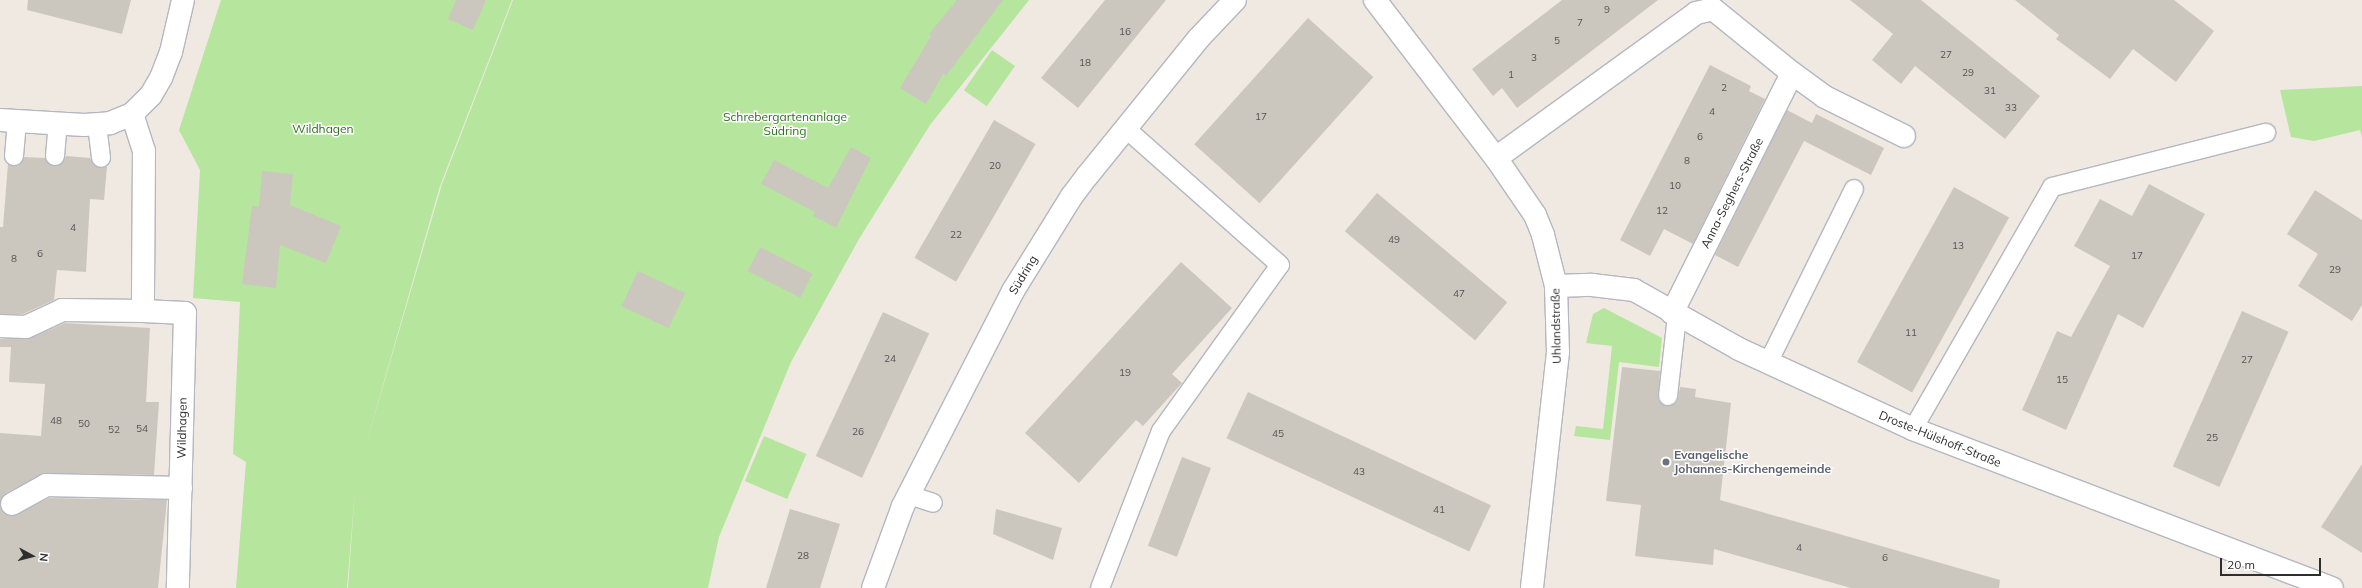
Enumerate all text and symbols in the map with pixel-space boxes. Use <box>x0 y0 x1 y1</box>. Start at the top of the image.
house number: 9 <box>1604 4 1610 16</box>
house number: 7 <box>1577 17 1583 29</box>
house number: 16 <box>1119 26 1131 38</box>
house number: 5 <box>1554 35 1560 47</box>
house number: 27 <box>1940 49 1952 61</box>
house number: 3 <box>1531 52 1537 64</box>
house number: 18 <box>1079 57 1091 69</box>
house number: 29 <box>1962 67 1974 79</box>
house number: 1 <box>1508 69 1514 81</box>
house number: 2 <box>1721 82 1727 94</box>
house number: 31 <box>1984 85 1996 97</box>
house number: 33 <box>2005 102 2017 114</box>
house number: 4 <box>1709 106 1715 118</box>
park label: Schrebergartenanlage Südring <box>723 110 847 138</box>
house number: 17 <box>1255 111 1267 123</box>
park label: Wildhagen <box>292 122 354 136</box>
house number: 6 <box>1697 131 1703 143</box>
street label: Anna-Seghers-Straße <box>1698 135 1766 251</box>
house number: 8 <box>1684 155 1690 167</box>
house number: 20 <box>989 160 1001 172</box>
house number: 10 <box>1669 180 1681 192</box>
house number: 12 <box>1656 205 1668 217</box>
house number: 4 <box>70 222 76 234</box>
house number: 22 <box>950 229 962 241</box>
house number: 49 <box>1388 234 1400 246</box>
house number: 13 <box>1952 240 1964 252</box>
house number: 6 <box>37 248 43 260</box>
house number: 17 <box>2131 250 2143 262</box>
house number: 8 <box>11 253 17 265</box>
street label: Südring <box>1006 253 1040 297</box>
house number: 29 <box>2329 264 2341 276</box>
house number: 47 <box>1453 288 1465 300</box>
street label: Uhlandstraße <box>1548 288 1564 364</box>
house number: 11 <box>1905 327 1917 339</box>
house number: 24 <box>884 353 896 365</box>
house number: 27 <box>2241 354 2253 366</box>
house number: 19 <box>1119 367 1131 379</box>
house number: 15 <box>2056 374 2068 386</box>
street label: Wildhagen <box>174 397 190 459</box>
street label: Droste-Hülshoff-Straße <box>1877 408 2003 470</box>
house number: 48 <box>50 415 62 427</box>
house number: 50 <box>78 418 90 430</box>
house number: 54 <box>136 423 148 435</box>
house number: 52 <box>108 424 120 436</box>
house number: 26 <box>852 426 864 438</box>
house number: 45 <box>1272 428 1284 440</box>
house number: 25 <box>2206 432 2218 444</box>
place label: Evangelische Johannes-Kirchengemeinde <box>1674 448 1831 476</box>
marker: Evangelische Johannes-Kirchengemeinde <box>1661 457 1671 467</box>
house number: 43 <box>1353 466 1365 478</box>
house number: 41 <box>1433 504 1445 516</box>
north arrow <box>12 536 52 576</box>
house number: 4 <box>1796 542 1802 554</box>
house number: 28 <box>797 550 809 562</box>
scale bar <box>2222 550 2323 576</box>
text: N <box>36 552 51 562</box>
house number: 6 <box>1882 552 1888 564</box>
text: 20 m <box>2227 557 2255 572</box>

